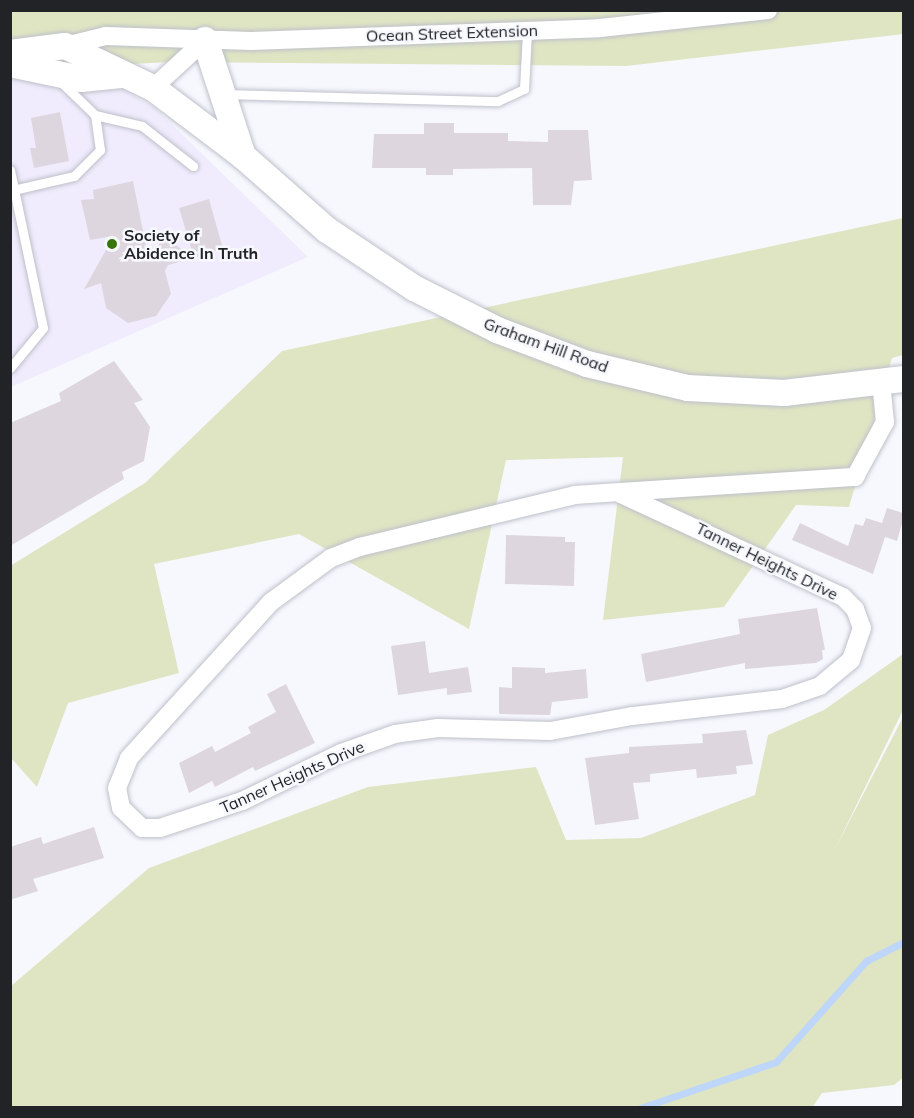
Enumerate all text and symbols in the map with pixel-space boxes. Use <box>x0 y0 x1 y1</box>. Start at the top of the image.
street label: Ocean Street Extension <box>366 20 538 46</box>
place label: Society of Abidence In Truth <box>124 225 258 263</box>
marker: Society of Abidence In Truth <box>105 237 119 251</box>
street label: Graham Hill Road <box>481 314 611 376</box>
street label: Tanner Heights Drive <box>693 518 841 604</box>
street label: Tanner Heights Drive <box>217 737 367 817</box>

